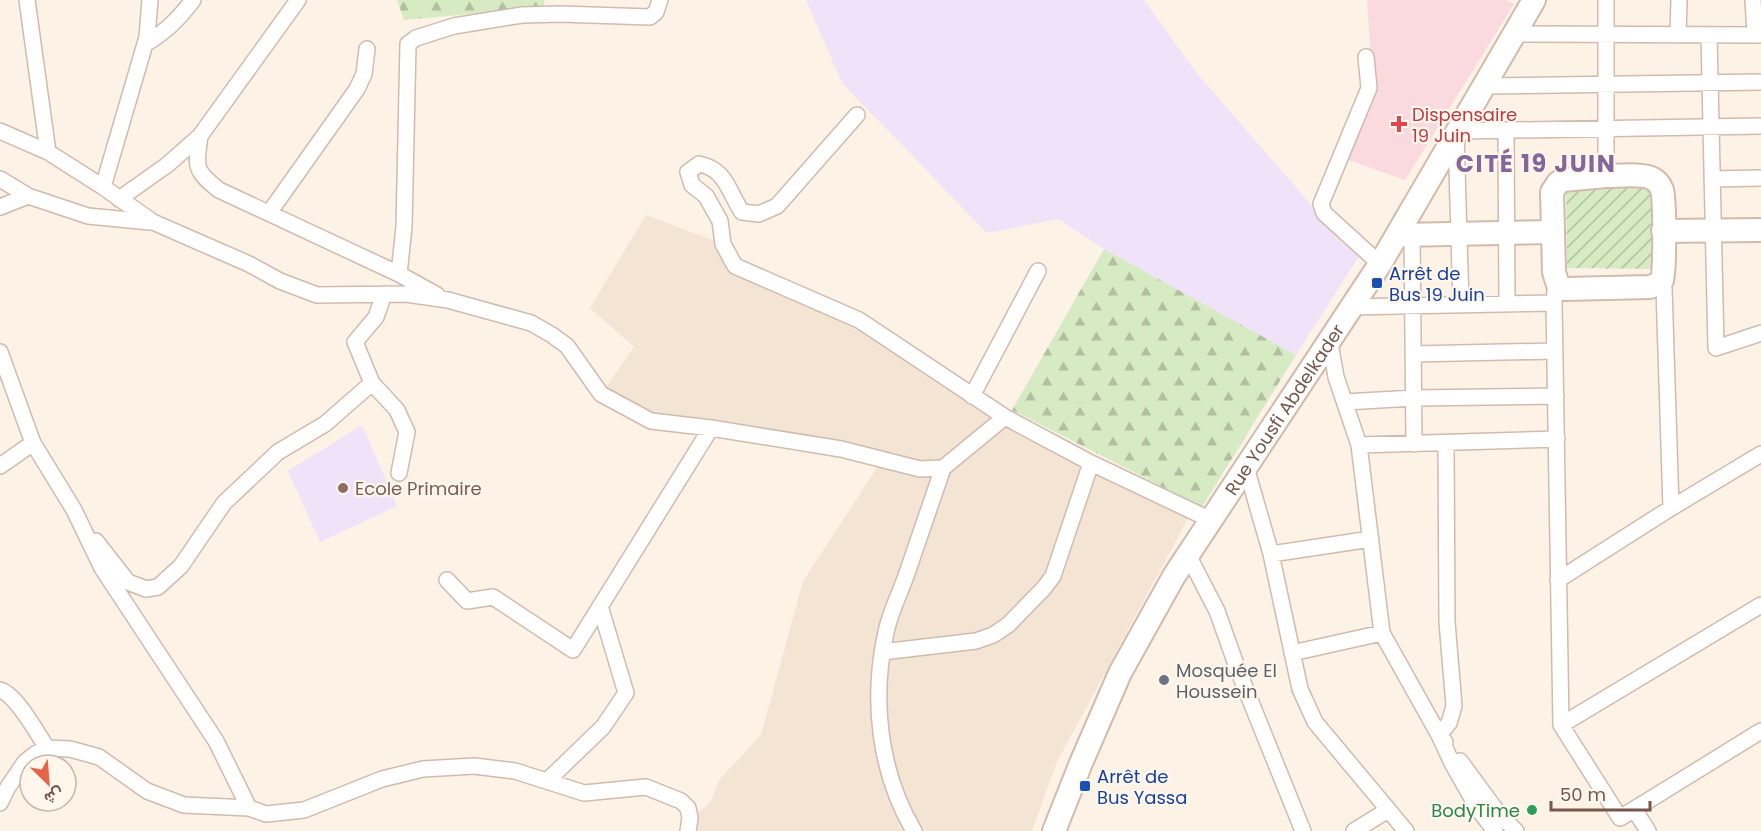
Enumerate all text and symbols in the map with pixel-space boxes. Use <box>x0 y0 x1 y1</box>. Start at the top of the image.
place label: Dispensaire 19 Juin <box>1412 102 1517 148</box>
marker: Dispensaire 19 Juin <box>1390 115 1408 133</box>
district label: CITÉ 19 JUIN <box>1456 147 1616 180</box>
place label: Arrêt de Bus 19 Juin <box>1389 261 1485 307</box>
marker: Arrêt de Bus 19 Juin <box>1370 276 1384 290</box>
street label: Rue Yousfi Abdelkader <box>1218 319 1350 500</box>
place label: Ecole Primaire <box>355 476 482 501</box>
marker: Ecole Primaire <box>336 481 350 495</box>
place label: Mosquée El Houssein <box>1176 658 1277 704</box>
marker: Mosquée El Houssein <box>1157 673 1171 687</box>
north arrow <box>18 753 78 813</box>
place label: Arrêt de Bus Yassa <box>1097 764 1187 810</box>
scale bar <box>1551 774 1650 812</box>
marker: Arrêt de Bus Yassa <box>1078 779 1092 793</box>
text: ش <box>41 782 68 811</box>
text: 50 m <box>1560 782 1606 807</box>
place label: BodyTime <box>1431 798 1520 823</box>
marker: BodyTime <box>1525 803 1539 817</box>

